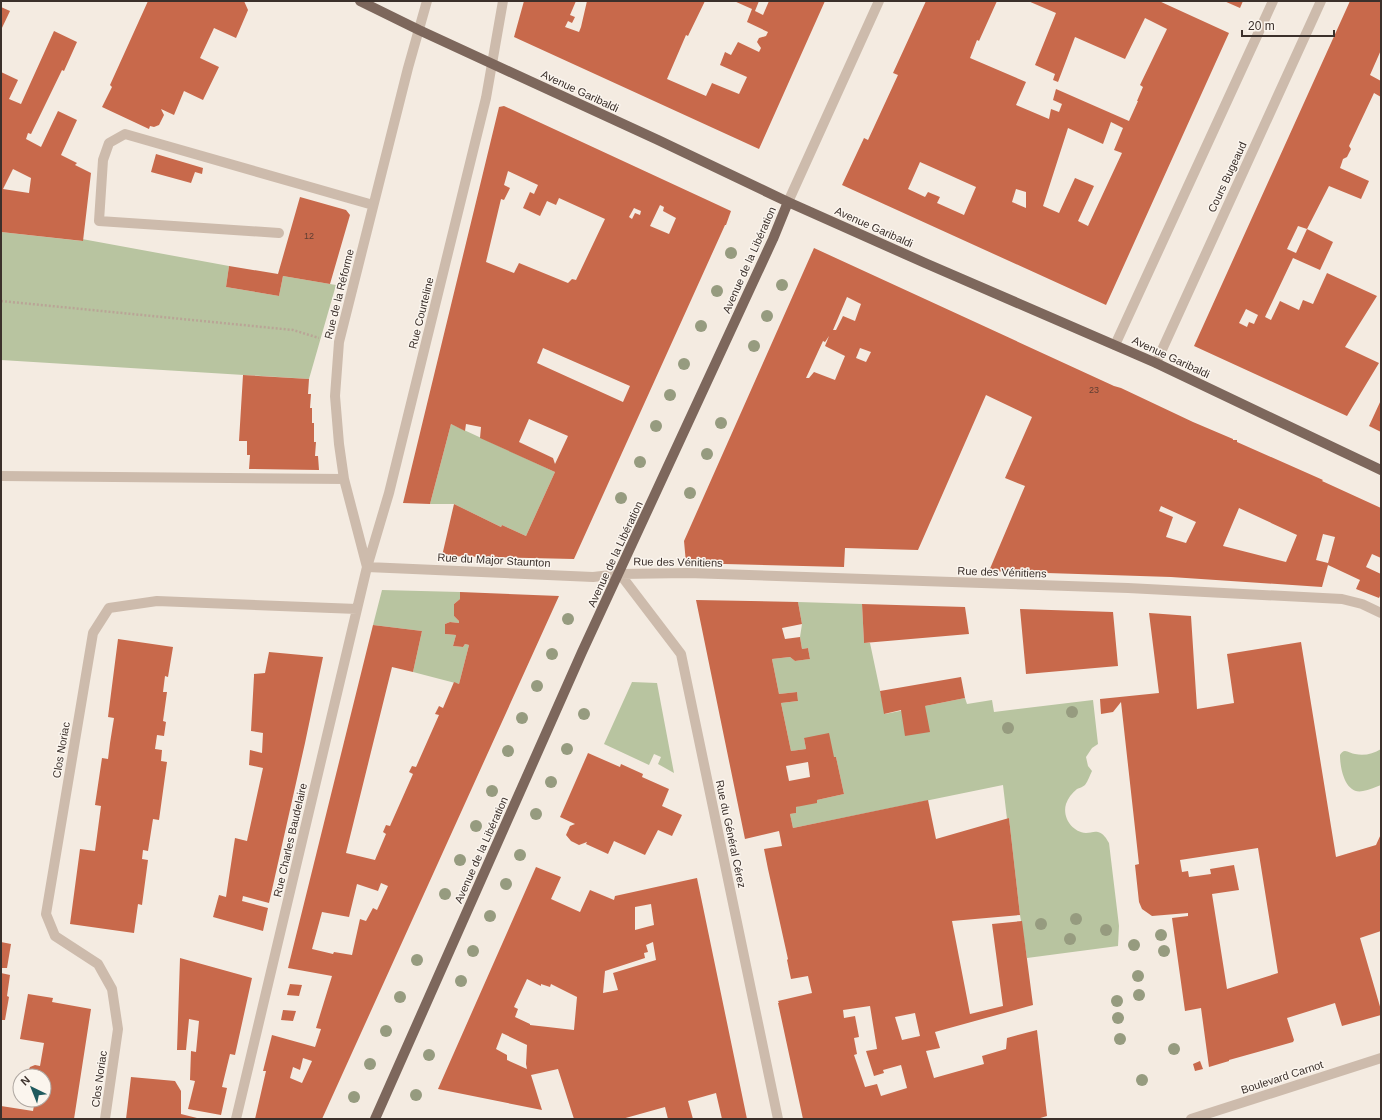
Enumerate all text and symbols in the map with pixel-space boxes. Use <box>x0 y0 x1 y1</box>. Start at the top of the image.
scale bar <box>1242 12 1334 38</box>
text: 20 m <box>1248 19 1275 33</box>
street label: Avenue Garibaldi <box>539 68 621 114</box>
street label: Cours Bugeaud <box>1205 140 1249 214</box>
street label: Avenue Garibaldi <box>833 204 915 250</box>
street label: Avenue de la Libération <box>720 205 778 315</box>
house number: 12 <box>304 231 314 241</box>
street label: Rue de la Réforme <box>322 248 356 340</box>
street label: Rue Courteline <box>406 276 436 350</box>
street label: Avenue Garibaldi <box>1130 334 1212 380</box>
house number: 23 <box>1089 385 1099 395</box>
street label: Avenue de la Libération <box>585 499 645 609</box>
street label: Rue du Major Staunton <box>437 551 551 569</box>
street label: Rue des Vénitiens <box>633 555 723 569</box>
street label: Rue des Vénitiens <box>957 564 1047 580</box>
street label: Clos Noriac <box>50 720 72 779</box>
street label: Rue du Général Cérez <box>714 779 748 889</box>
street label: Rue Charles Baudelaire <box>271 782 309 898</box>
street label: Avenue de la Libération <box>452 795 510 905</box>
street label: Clos Noriac <box>89 1050 109 1108</box>
street label: Boulevard Carnot <box>1239 1058 1325 1096</box>
north arrow <box>12 1068 52 1108</box>
text: N <box>18 1074 32 1088</box>

